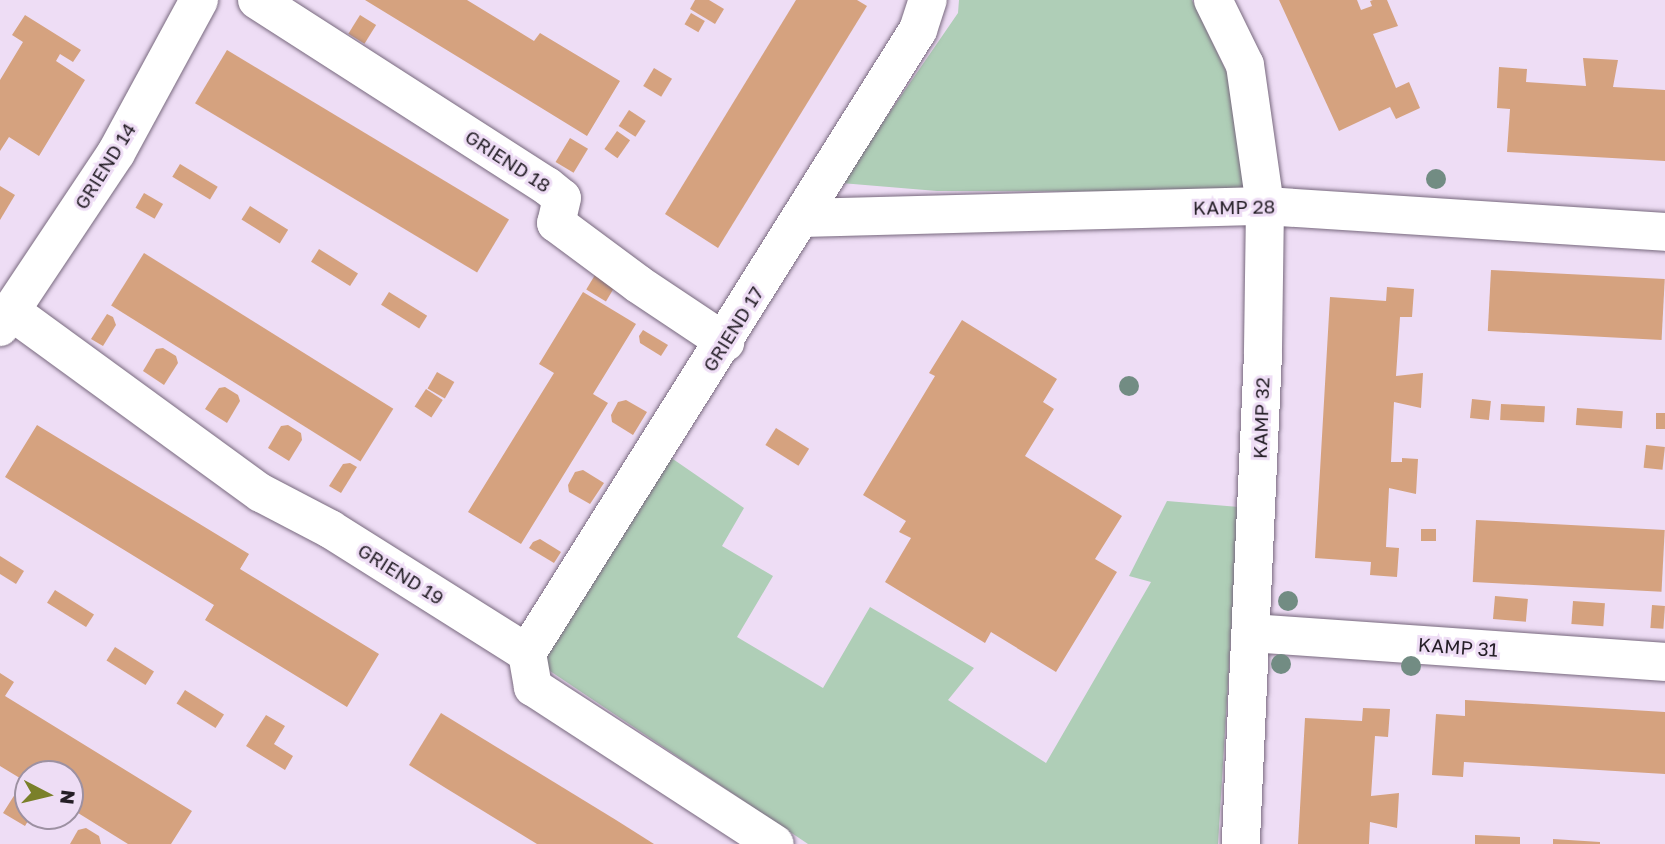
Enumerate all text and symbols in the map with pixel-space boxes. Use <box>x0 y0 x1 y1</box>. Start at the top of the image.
street label: GRIEND 14 <box>70 119 140 213</box>
street label: GRIEND 18 <box>461 125 555 197</box>
street label: KAMP 28 <box>1193 195 1275 219</box>
street label: GRIEND 17 <box>698 282 768 376</box>
street label: KAMP 32 <box>1248 377 1274 459</box>
street label: GRIEND 19 <box>354 539 448 609</box>
street label: KAMP 31 <box>1417 633 1499 661</box>
north arrow <box>14 760 84 830</box>
text: N <box>56 789 81 806</box>

